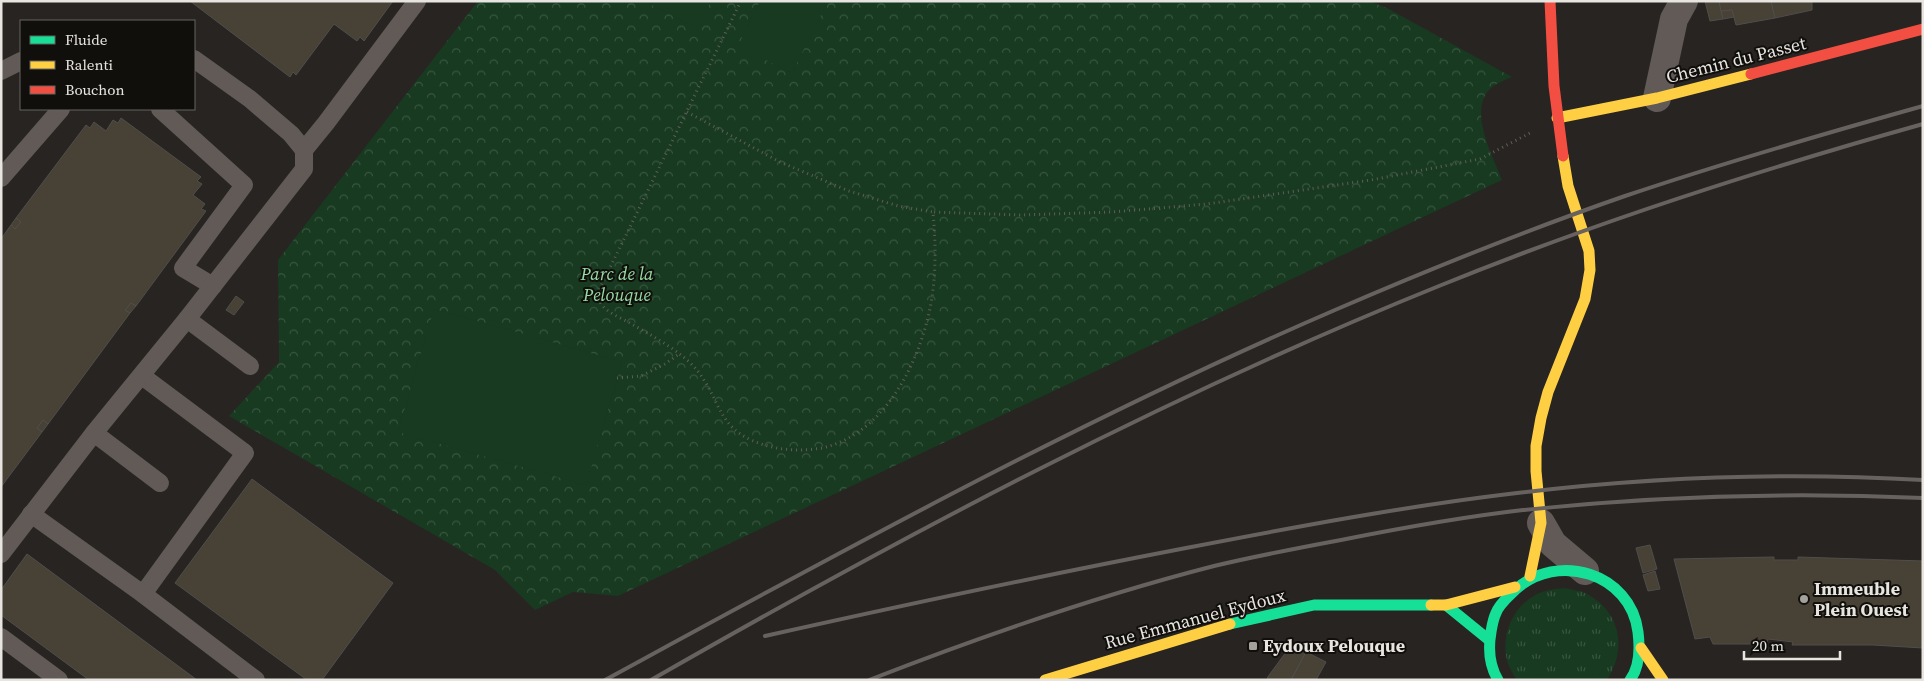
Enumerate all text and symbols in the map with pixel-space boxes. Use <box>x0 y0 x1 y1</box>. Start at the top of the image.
legend <box>20 20 195 110</box>
text: Fluide <box>65 29 108 50</box>
street label: Chemin du Passet <box>1663 30 1809 89</box>
text: Ralenti <box>65 54 113 75</box>
text: Bouchon <box>65 79 125 100</box>
park label: Parc de la Pelouque <box>580 261 654 307</box>
place label: Immeuble Plein Ouest <box>1814 576 1909 622</box>
street label: Rue Emmanuel Eydoux <box>1102 582 1289 655</box>
marker: Immeuble Plein Ouest <box>1798 593 1810 605</box>
scale bar <box>1744 628 1840 660</box>
place label: Eydoux Pelouque <box>1263 633 1405 658</box>
text: 20 m <box>1752 635 1784 656</box>
marker: Eydoux Pelouque <box>1247 640 1259 652</box>

